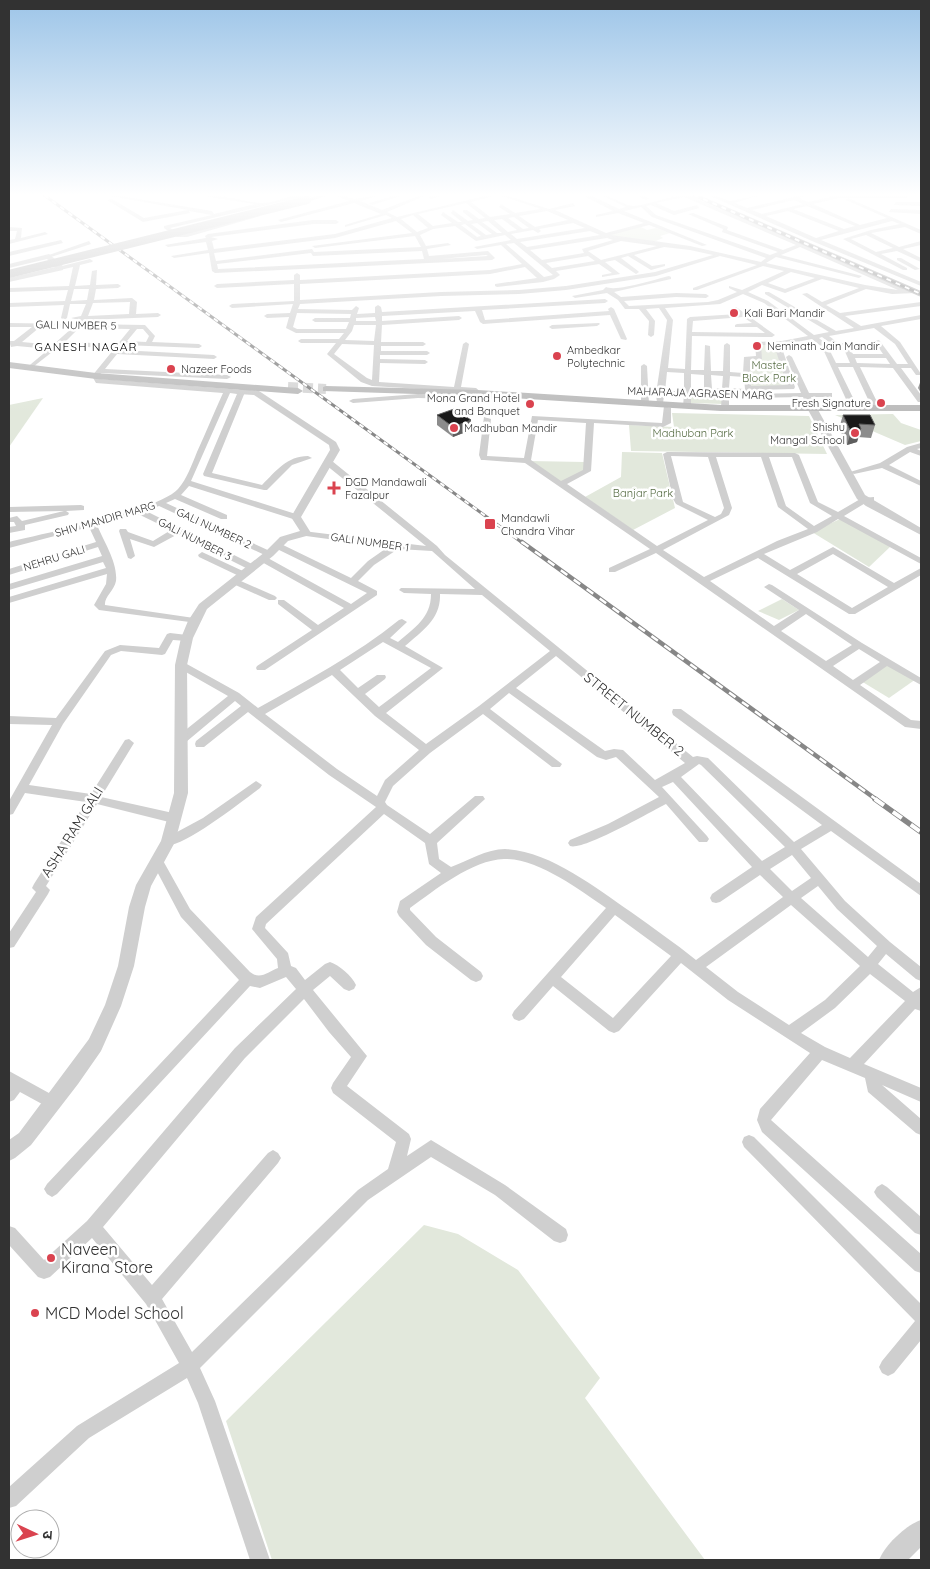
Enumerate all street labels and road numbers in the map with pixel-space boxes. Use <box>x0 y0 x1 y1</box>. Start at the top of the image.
street label: GALI NUMBER 5 <box>35 317 117 333</box>
street label: MAHARAJA AGRASEN MARG <box>627 383 773 403</box>
street label: SHIV MANDIR MARG <box>53 498 157 540</box>
street label: GALI NUMBER 2 <box>174 504 254 552</box>
street label: GALI NUMBER 3 <box>156 514 234 564</box>
street label: GALI NUMBER 1 <box>330 530 410 554</box>
street label: NEHRU GALI <box>21 542 87 574</box>
street label: STREET NUMBER 2 <box>580 668 688 760</box>
street label: ASHA RAM GALI <box>37 783 107 881</box>

